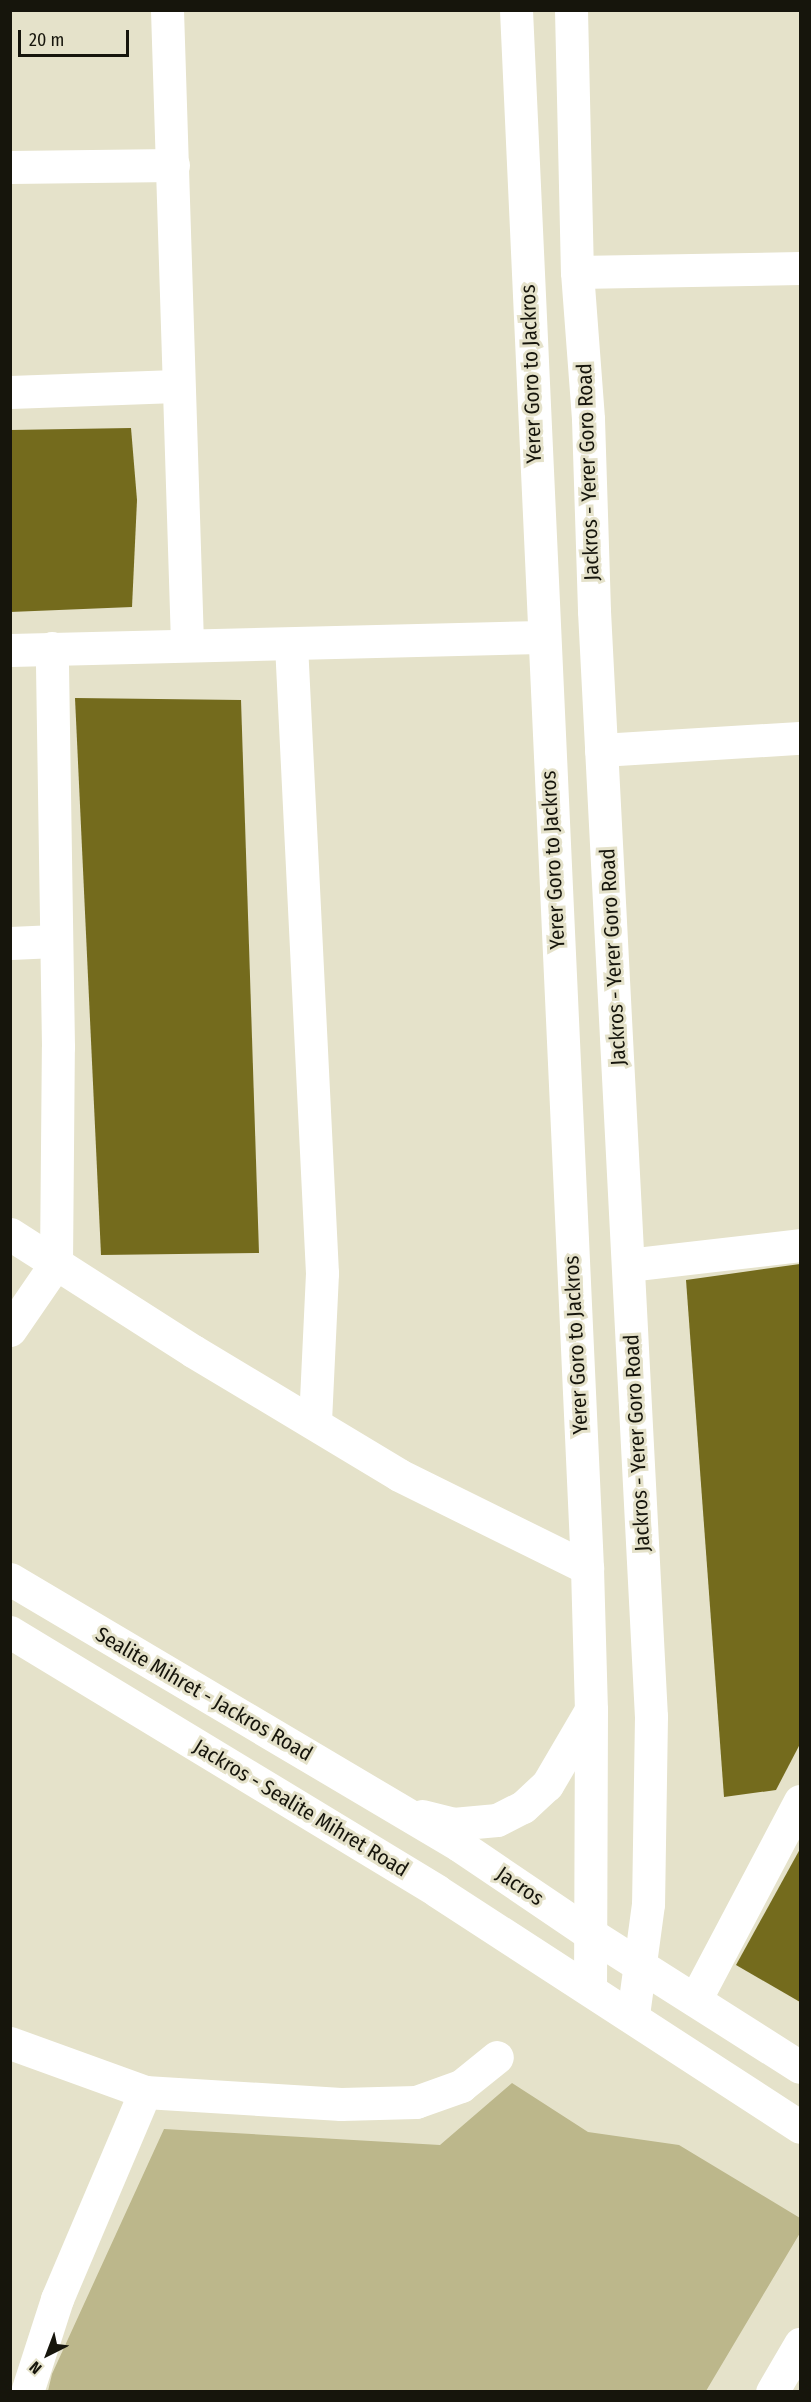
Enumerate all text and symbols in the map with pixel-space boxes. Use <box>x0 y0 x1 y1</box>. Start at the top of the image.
scale bar <box>21 18 132 56</box>
text: 20 m <box>29 29 64 51</box>
street label: Yerer Goro to Jackros <box>515 284 547 464</box>
street label: Jackros - Yerer Goro Road <box>572 363 604 581</box>
street label: Yerer Goro to Jackros <box>536 770 570 950</box>
street label: Jackros - Yerer Goro Road <box>595 848 631 1066</box>
street label: Yerer Goro to Jackros <box>559 1255 593 1435</box>
street label: Jackros - Yerer Goro Road <box>619 1334 655 1552</box>
street label: Sealite Mihret - Jackros Road <box>91 1622 317 1766</box>
street label: Jackros - Sealite Mihret Road <box>189 1734 413 1882</box>
street label: Jacros <box>491 1861 549 1911</box>
north arrow <box>18 2324 78 2384</box>
text: N <box>26 2357 46 2378</box>

